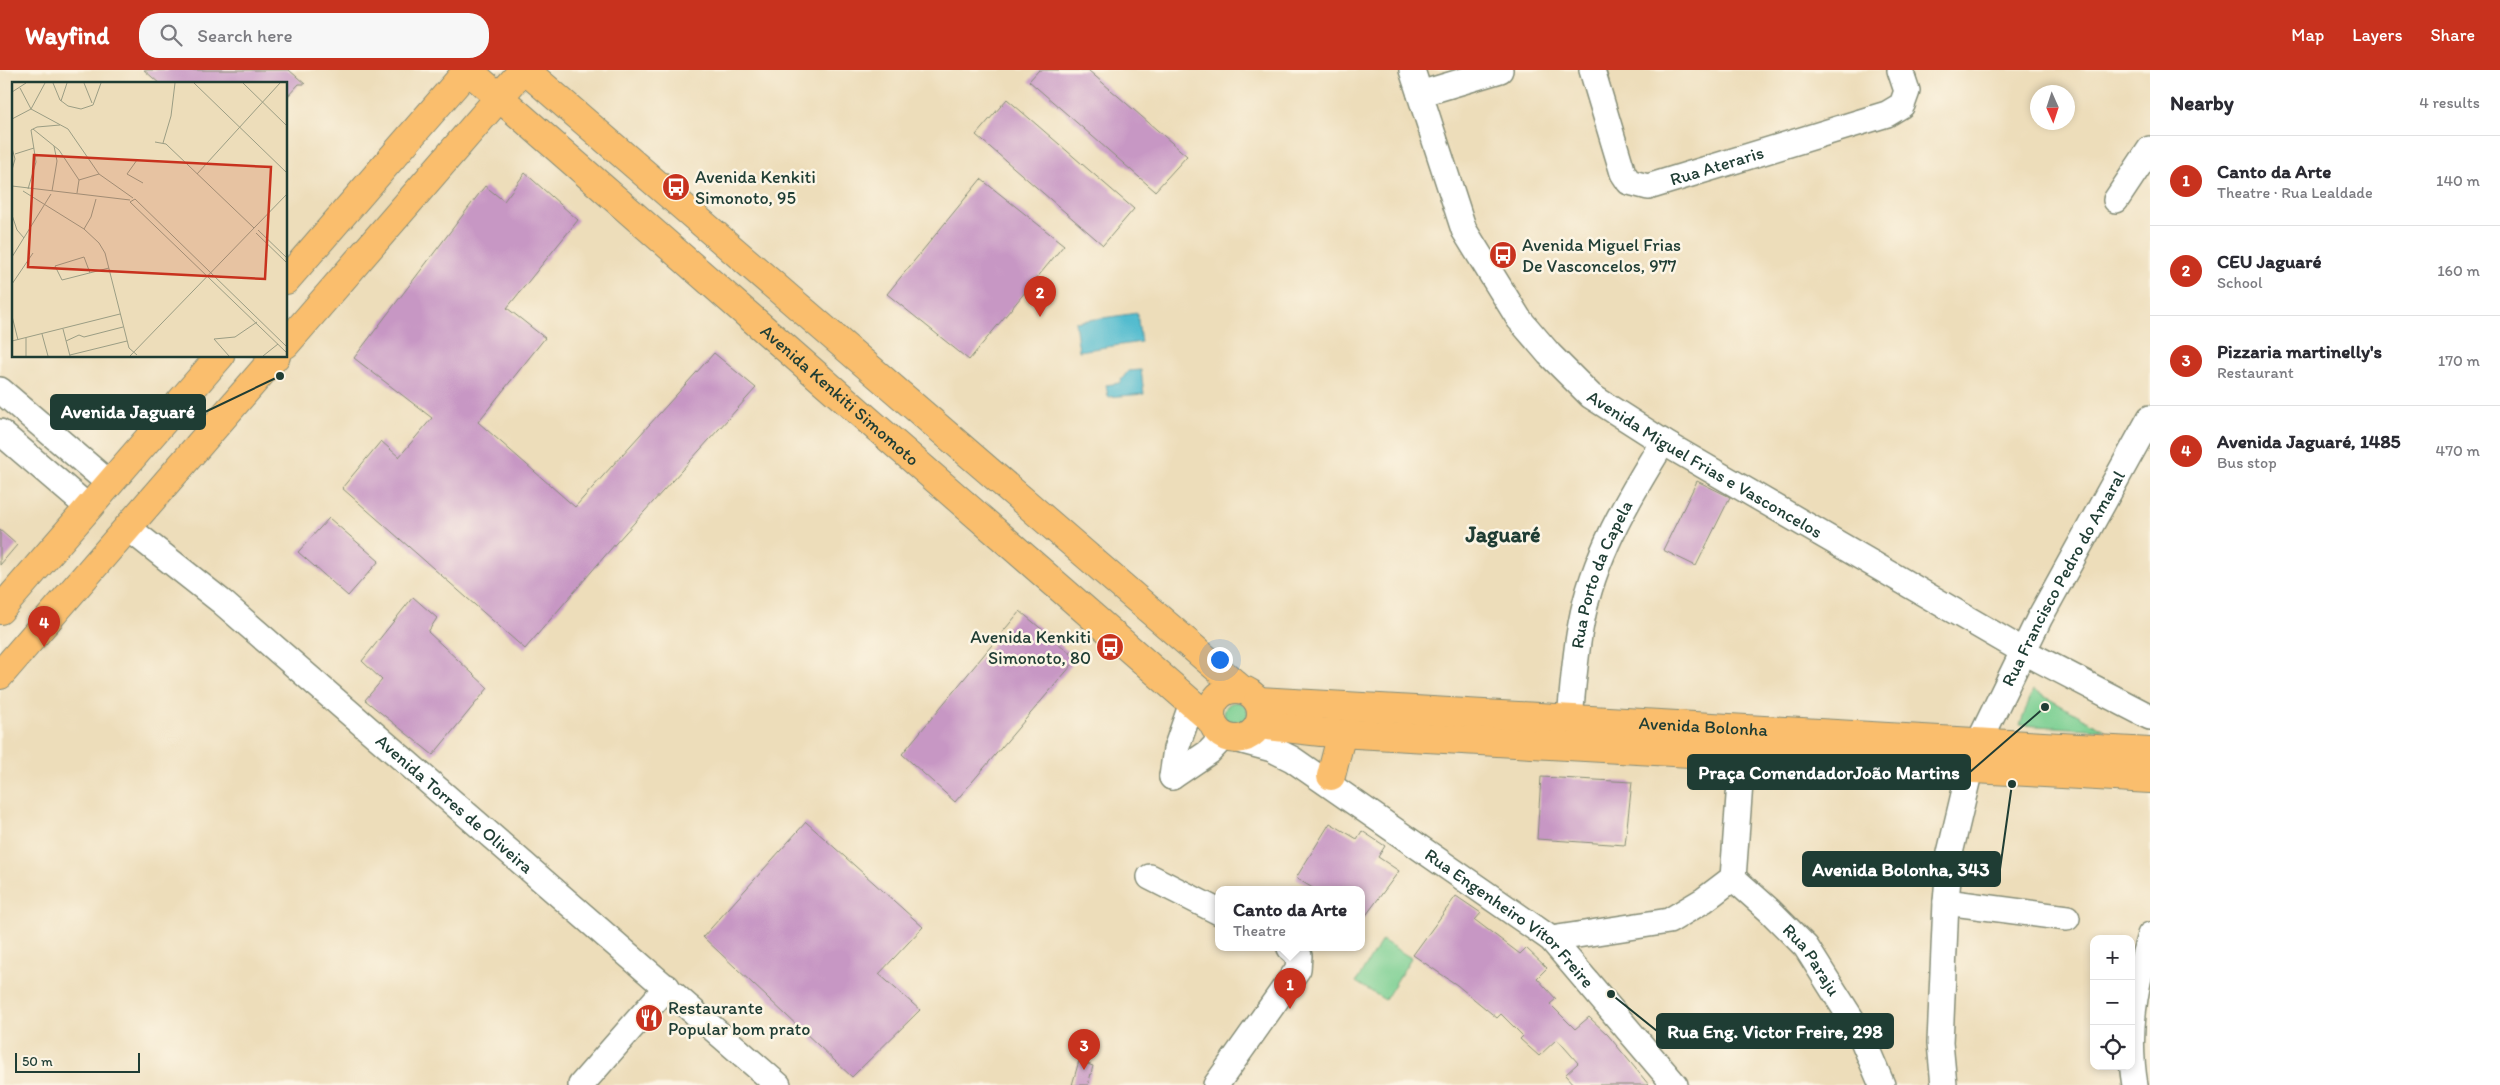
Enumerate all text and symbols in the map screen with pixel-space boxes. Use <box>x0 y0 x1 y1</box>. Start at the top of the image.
search box <box>139 13 489 58</box>
text: Wayfind <box>25 21 109 50</box>
icon: search <box>157 21 185 49</box>
text: Search here <box>197 24 293 47</box>
text: Map <box>2291 24 2324 46</box>
text: Layers <box>2352 24 2402 46</box>
text: Share <box>2430 24 2475 46</box>
inset map <box>12 82 288 358</box>
north arrow <box>2030 85 2075 130</box>
text: Nearby <box>2170 90 2234 115</box>
text: 4 results <box>2419 93 2480 112</box>
street label: Rua Ateraris <box>1667 141 1766 191</box>
text: Canto da Arte <box>2217 160 2331 183</box>
place label: Avenida Kenkiti Simonoto, 95 <box>695 166 816 209</box>
text: 1 <box>2182 171 2190 190</box>
text: 140 m <box>2436 171 2480 190</box>
bus stop icon: Avenida Kenkiti Simonoto, 95 <box>661 172 691 202</box>
text: Theatre · Rua Lealdade <box>2217 183 2373 202</box>
place label: Avenida Miguel Frias De Vasconcelos, 977 <box>1522 234 1681 277</box>
bus stop icon: Avenida Miguel Frias De Vasconcelos, 977 <box>1488 240 1518 270</box>
text: CEU Jaguaré <box>2217 250 2321 273</box>
text: 2 <box>2182 261 2190 280</box>
text: 160 m <box>2437 261 2480 280</box>
text: School <box>2217 273 2263 292</box>
pin: 2 <box>1024 276 1056 317</box>
street label: Avenida Kenkiti Simomoto <box>756 320 924 471</box>
text: Pizzaria martinelly's <box>2217 340 2382 363</box>
text: 3 <box>2182 351 2190 370</box>
text: 170 m <box>2438 351 2480 370</box>
text: Restaurant <box>2217 363 2294 382</box>
street label: Avenida Miguel Frias e Vasconcelos <box>1583 385 1826 543</box>
callout: Avenida Jaguaré <box>51 395 205 429</box>
text: Avenida Jaguaré <box>60 400 195 423</box>
text: Avenida Jaguaré, 1485 <box>2217 430 2401 453</box>
text: 4 <box>2181 441 2191 460</box>
text: 470 m <box>2436 441 2480 460</box>
text: Bus stop <box>2217 453 2277 472</box>
street label: Rua Francisco Pedro do Amaral <box>1997 467 2130 690</box>
street label: Rua Porto da Capela <box>1566 496 1637 650</box>
district label: Jaguaré <box>1464 521 1541 548</box>
pin: 4 <box>28 606 60 647</box>
place label: Avenida Kenkiti Simonoto, 80 <box>970 626 1091 669</box>
bus stop icon: Avenida Kenkiti Simonoto, 80 <box>1095 632 1125 662</box>
your location <box>1207 647 1233 673</box>
street label: Avenida Bolonha <box>1638 712 1769 741</box>
street label: Avenida Torres de Oliveira <box>371 730 538 879</box>
callout: Praça ComendadorJoão Martins <box>1688 755 1970 789</box>
text: Praça ComendadorJoão Martins <box>1698 761 1960 784</box>
street label: Rua Engenheiro Vítor Freire <box>1421 844 1599 993</box>
callout: Avenida Bolonha, 343 <box>1803 852 2000 886</box>
text: Avenida Bolonha, 343 <box>1811 858 1990 881</box>
popup <box>1215 886 1365 951</box>
text: Canto da Arte <box>1233 898 1347 921</box>
street label: Rua Paraju <box>1778 919 1845 1000</box>
text: Theatre <box>1233 921 1286 940</box>
map controls <box>2090 935 2135 1070</box>
button: + <box>2090 935 2135 980</box>
pin: 1 <box>1274 968 1306 1009</box>
button: − <box>2090 980 2135 1025</box>
place label: Restaurante Popular bom prato <box>668 997 810 1040</box>
restaurant icon: Restaurante Popular bom prato <box>634 1003 664 1033</box>
callout: Rua Eng. Victor Freire, 298 <box>1657 1014 1893 1048</box>
text: Rua Eng. Victor Freire, 298 <box>1667 1020 1883 1043</box>
button: locate <box>2090 1025 2135 1070</box>
pin: 3 <box>1068 1029 1100 1070</box>
scale bar <box>15 1050 140 1073</box>
text: 50 m <box>22 1053 53 1070</box>

